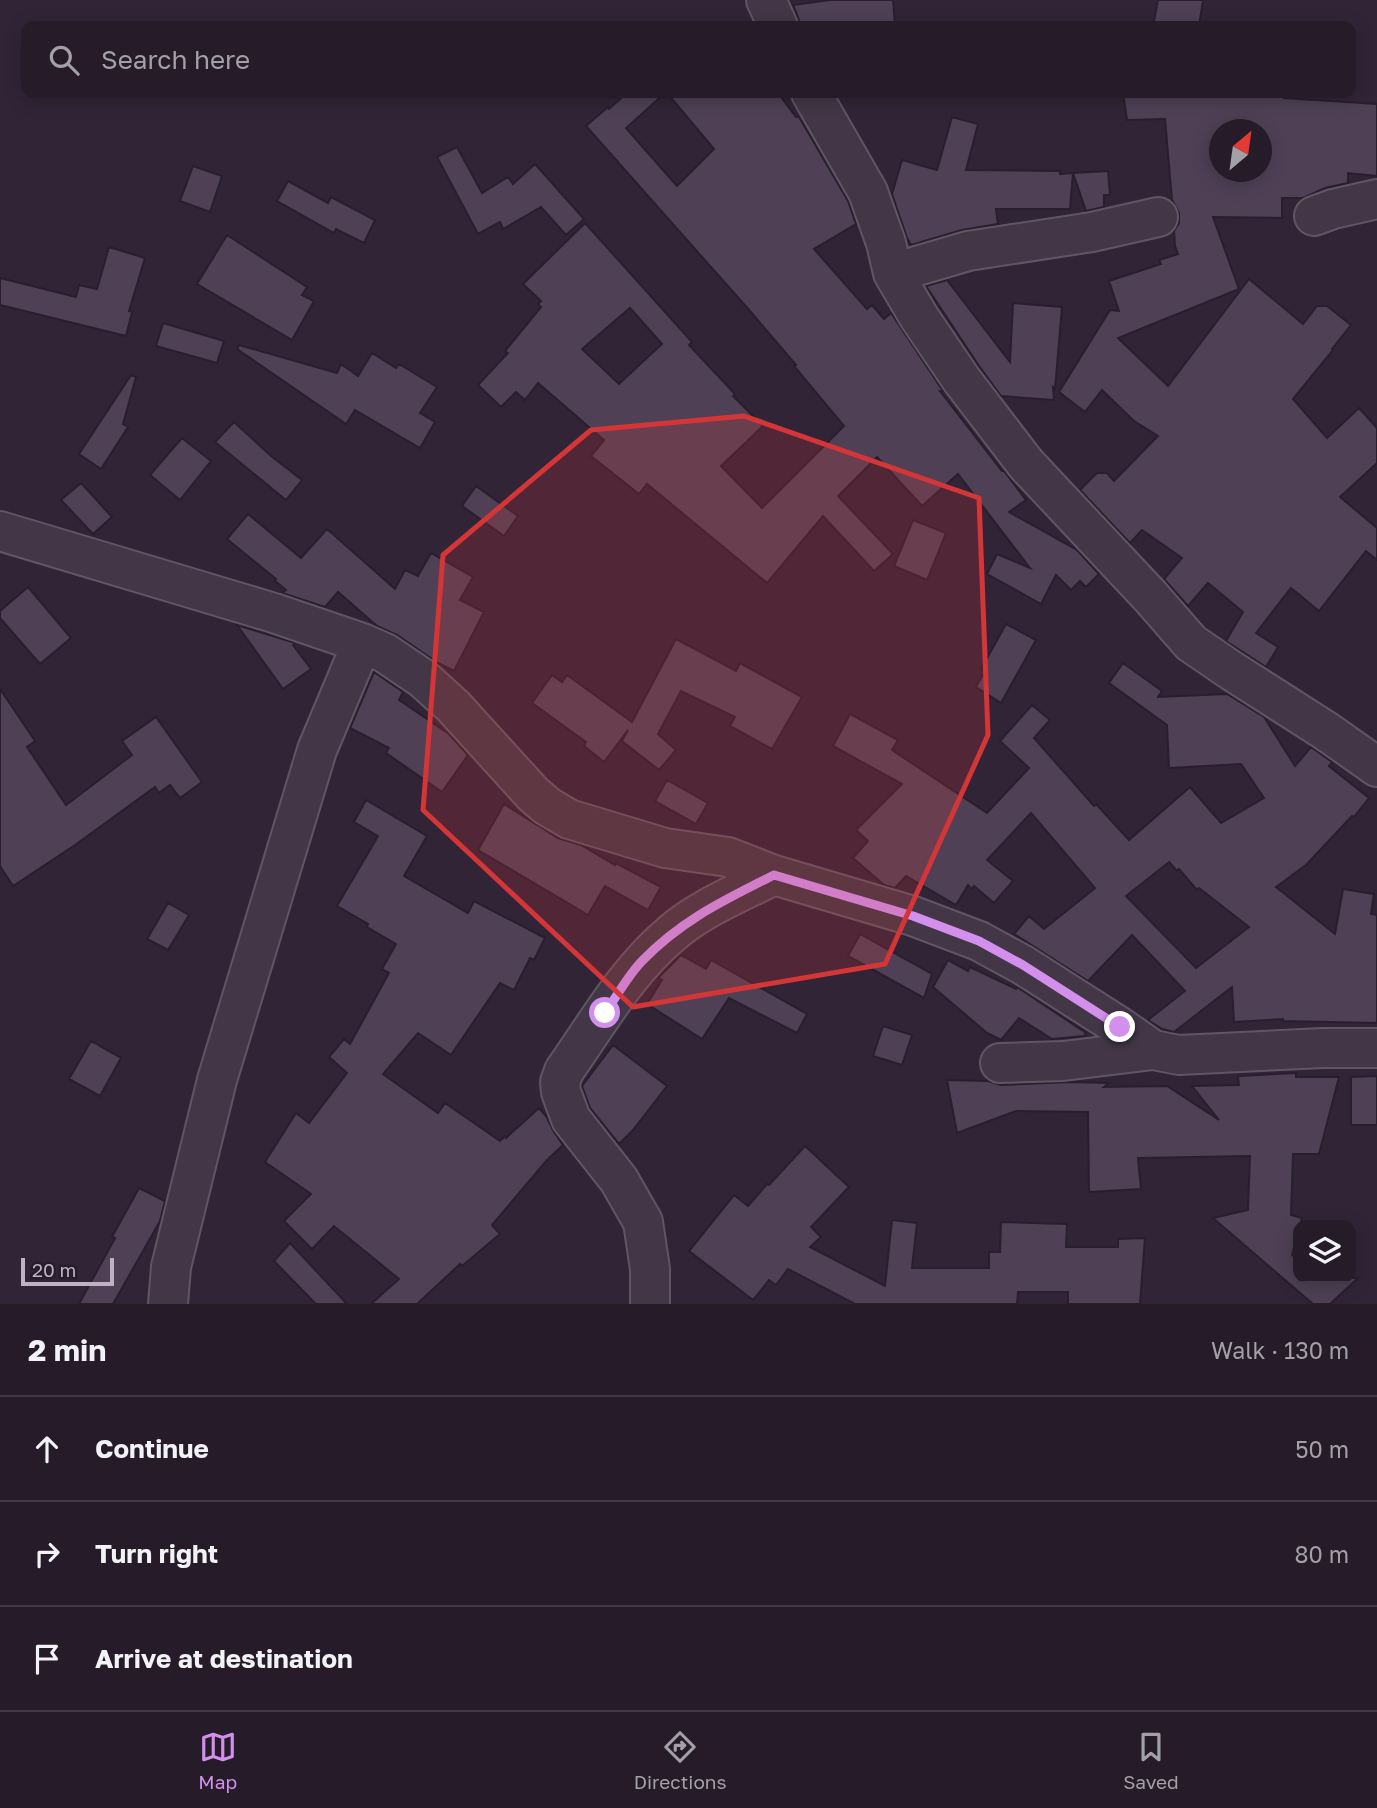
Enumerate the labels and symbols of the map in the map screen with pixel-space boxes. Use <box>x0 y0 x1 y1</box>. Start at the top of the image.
north arrow <box>1209 119 1272 182</box>
route start <box>589 997 620 1028</box>
route end <box>1104 1011 1135 1042</box>
scale bar <box>21 1255 114 1287</box>

